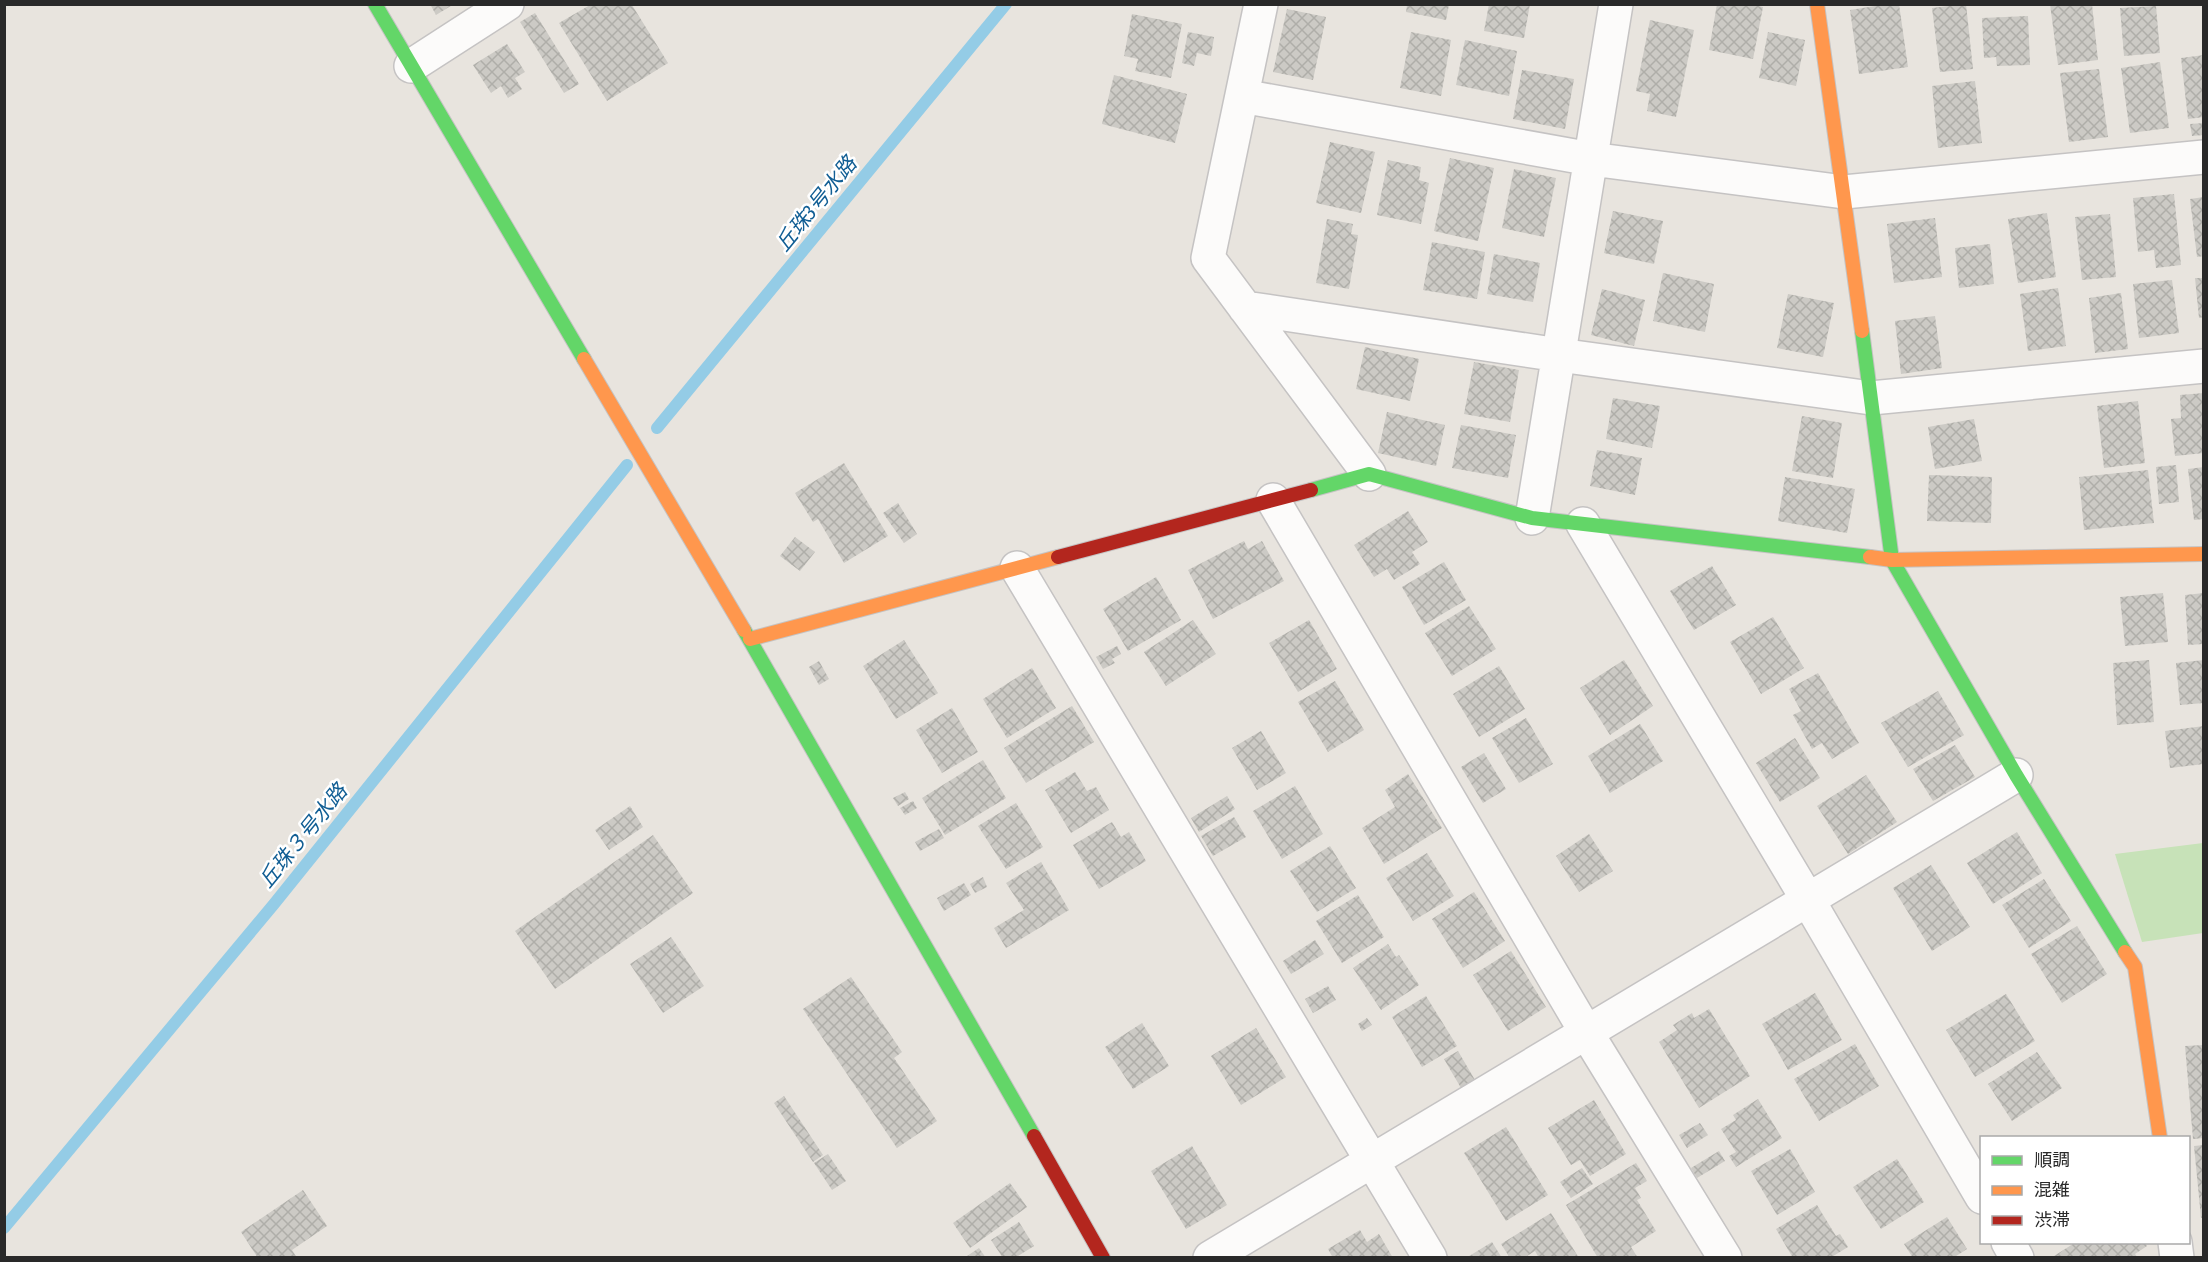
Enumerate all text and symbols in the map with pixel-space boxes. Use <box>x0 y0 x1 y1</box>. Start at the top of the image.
water label: 丘珠3号水路 <box>770 150 863 257</box>
water label: 丘珠３号水路 <box>253 777 354 893</box>
legend <box>1980 1136 2190 1244</box>
text: 順調 <box>2034 1149 2070 1171</box>
text: 混雑 <box>2034 1179 2070 1201</box>
text: 渋滞 <box>2034 1209 2070 1231</box>

